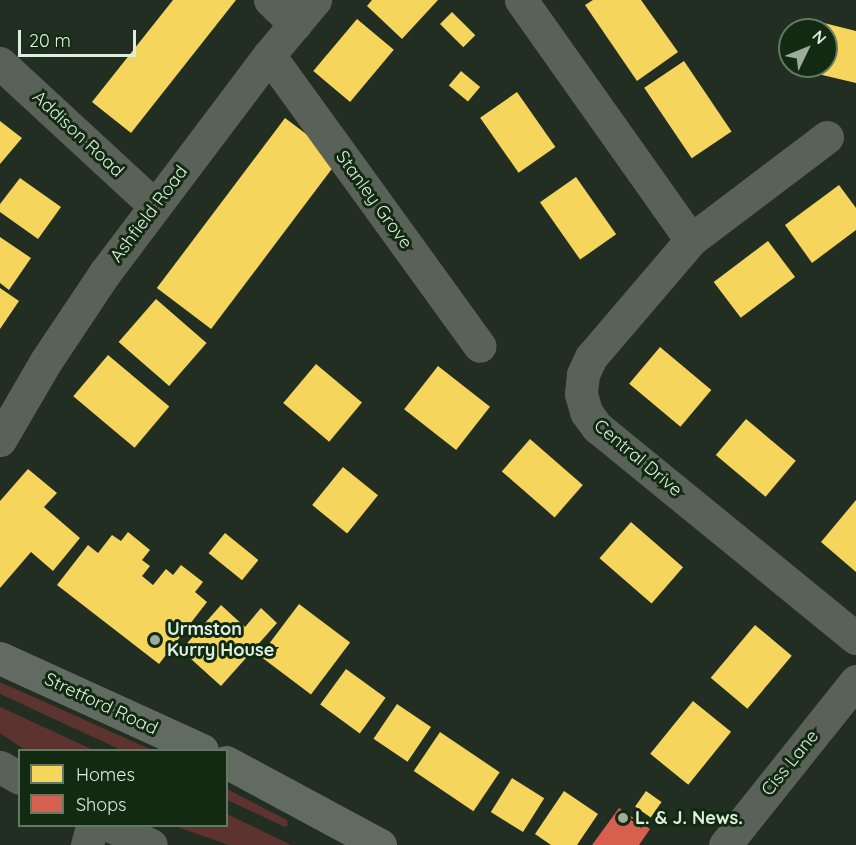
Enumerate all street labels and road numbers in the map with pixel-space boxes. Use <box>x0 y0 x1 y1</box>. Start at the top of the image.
street label: Addison Road <box>28 86 128 182</box>
street label: Stanley Grove <box>331 147 417 253</box>
street label: Ashfield Road <box>106 161 192 267</box>
street label: Central Drive <box>590 415 686 501</box>
street label: Stretford Road <box>41 668 161 740</box>
street label: Ciss Lane <box>757 726 823 800</box>

